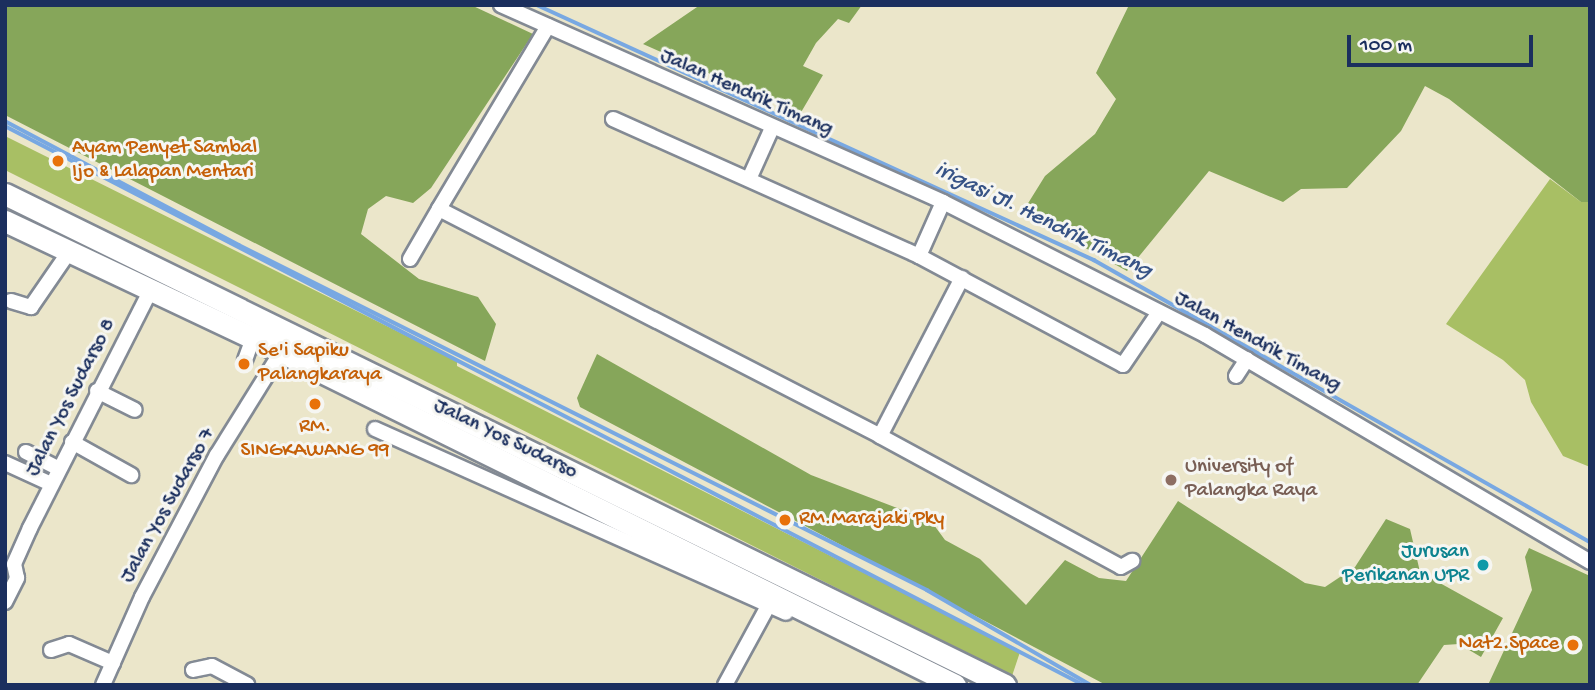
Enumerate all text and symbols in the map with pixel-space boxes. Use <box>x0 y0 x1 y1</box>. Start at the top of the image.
scale bar <box>1350 21 1536 65</box>
text: 100 m <box>1360 34 1412 59</box>
street label: Jalan Hendrik Timang <box>656 45 836 143</box>
place label: Ayam Penyet Sambal Ijo & Lalapan Mentari <box>72 136 257 186</box>
marker: Ayam Penyet Sambal Ijo & Lalapan Mentari <box>50 153 66 169</box>
water label: irigasi Jl. Hendrik Timang <box>930 156 1156 286</box>
street label: Jalan Hendrik Timang <box>1169 287 1345 399</box>
street label: Jalan Yos Sudarso 8 <box>21 315 123 481</box>
place label: Se'i Sapiku Palangkaraya <box>258 339 382 389</box>
marker: Se'i Sapiku Palangkaraya <box>236 356 252 372</box>
street label: Jalan Yos Sudarso <box>429 394 581 486</box>
marker: RM. SINGKAWANG 99 <box>307 396 323 412</box>
place label: RM. SINGKAWANG 99 <box>241 415 389 465</box>
street label: Jalan Yos Sudarso 7 <box>116 424 222 588</box>
place label: University of Palangka Raya <box>1185 455 1317 505</box>
marker: University of Palangka Raya <box>1163 472 1179 488</box>
place label: RM.Marajaki Pky <box>799 507 944 533</box>
marker: RM.Marajaki Pky <box>777 512 793 528</box>
place label: Jurusan Perikanan UPR <box>1342 540 1469 590</box>
marker: Jurusan Perikanan UPR <box>1475 557 1491 573</box>
place label: Nat2.Space <box>1458 632 1559 658</box>
marker: Nat2.Space <box>1565 637 1581 653</box>

